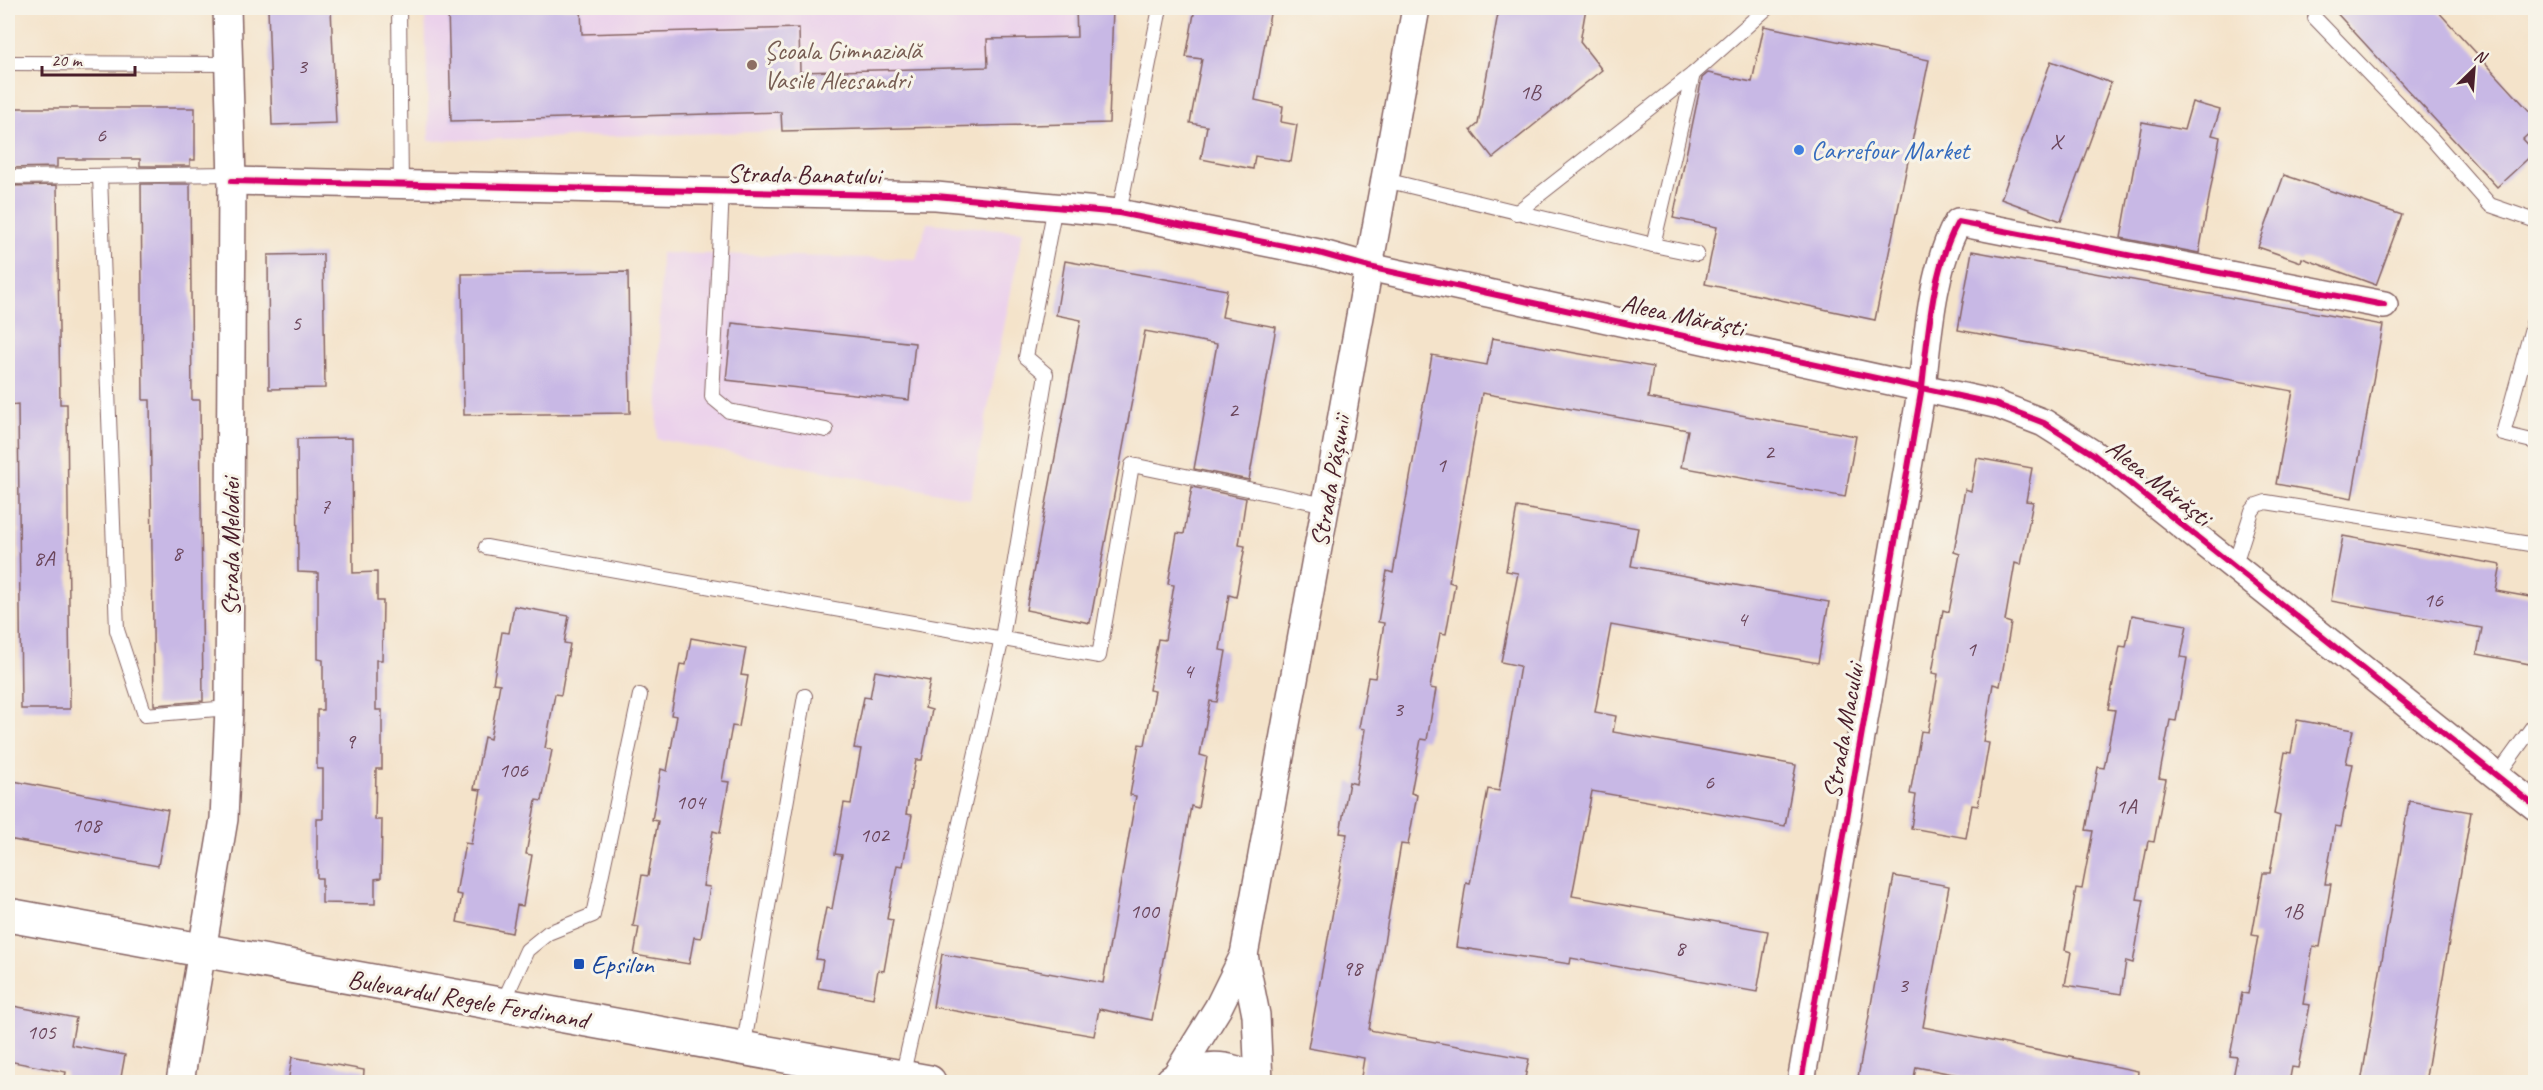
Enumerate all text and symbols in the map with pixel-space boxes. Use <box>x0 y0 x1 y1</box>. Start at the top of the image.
place label: Școala Gimnazială Vasile Alecsandri <box>764 34 924 97</box>
scale bar <box>42 39 135 77</box>
north arrow <box>2444 39 2504 99</box>
text: N <box>2471 45 2491 69</box>
text: 20 m <box>51 49 84 71</box>
house number: 3 <box>297 52 309 80</box>
marker: Școala Gimnazială Vasile Alecsandri <box>745 58 759 72</box>
house number: 1B <box>1519 78 1542 106</box>
house number: 6 <box>96 121 107 149</box>
house number: X <box>2050 128 2065 156</box>
place label: Carrefour Market <box>1811 134 1971 167</box>
marker: Carrefour Market <box>1792 143 1806 157</box>
street label: Strada Banatului <box>727 157 884 192</box>
street label: Aleea Mărăști <box>1619 286 1750 345</box>
house number: 5 <box>291 309 302 337</box>
house number: 2 <box>1228 396 1240 424</box>
street label: Strada Pășunii <box>1303 410 1359 549</box>
street label: Aleea Mărăști <box>2099 431 2220 536</box>
house number: 2 <box>1764 438 1776 466</box>
house number: 1 <box>1436 451 1447 479</box>
street label: Strada Melodiei <box>214 475 247 616</box>
house number: 7 <box>320 492 331 520</box>
house number: 8 <box>172 539 184 567</box>
house number: 8A <box>34 544 55 572</box>
house number: 16 <box>2423 586 2444 614</box>
house number: 4 <box>1737 605 1749 633</box>
house number: 1 <box>1966 635 1977 663</box>
house number: 4 <box>1183 657 1195 685</box>
street label: Strada Macului <box>1815 658 1872 801</box>
house number: 3 <box>1393 695 1405 723</box>
house number: 9 <box>345 727 357 755</box>
house number: 106 <box>498 756 529 784</box>
house number: 6 <box>1704 768 1715 796</box>
house number: 104 <box>675 788 707 816</box>
house number: 1A <box>2116 792 2137 820</box>
house number: 108 <box>71 811 103 839</box>
house number: 102 <box>859 821 891 849</box>
house number: 100 <box>1129 897 1161 925</box>
house number: 1B <box>2281 897 2304 925</box>
house number: 8 <box>1675 934 1687 962</box>
place label: Epsilon <box>591 948 655 981</box>
house number: 98 <box>1342 954 1364 982</box>
marker: Epsilon <box>572 957 586 971</box>
street label: Bulevardul Regele Ferdinand <box>345 962 594 1038</box>
house number: 3 <box>1898 971 1910 999</box>
house number: 105 <box>26 1018 57 1046</box>

